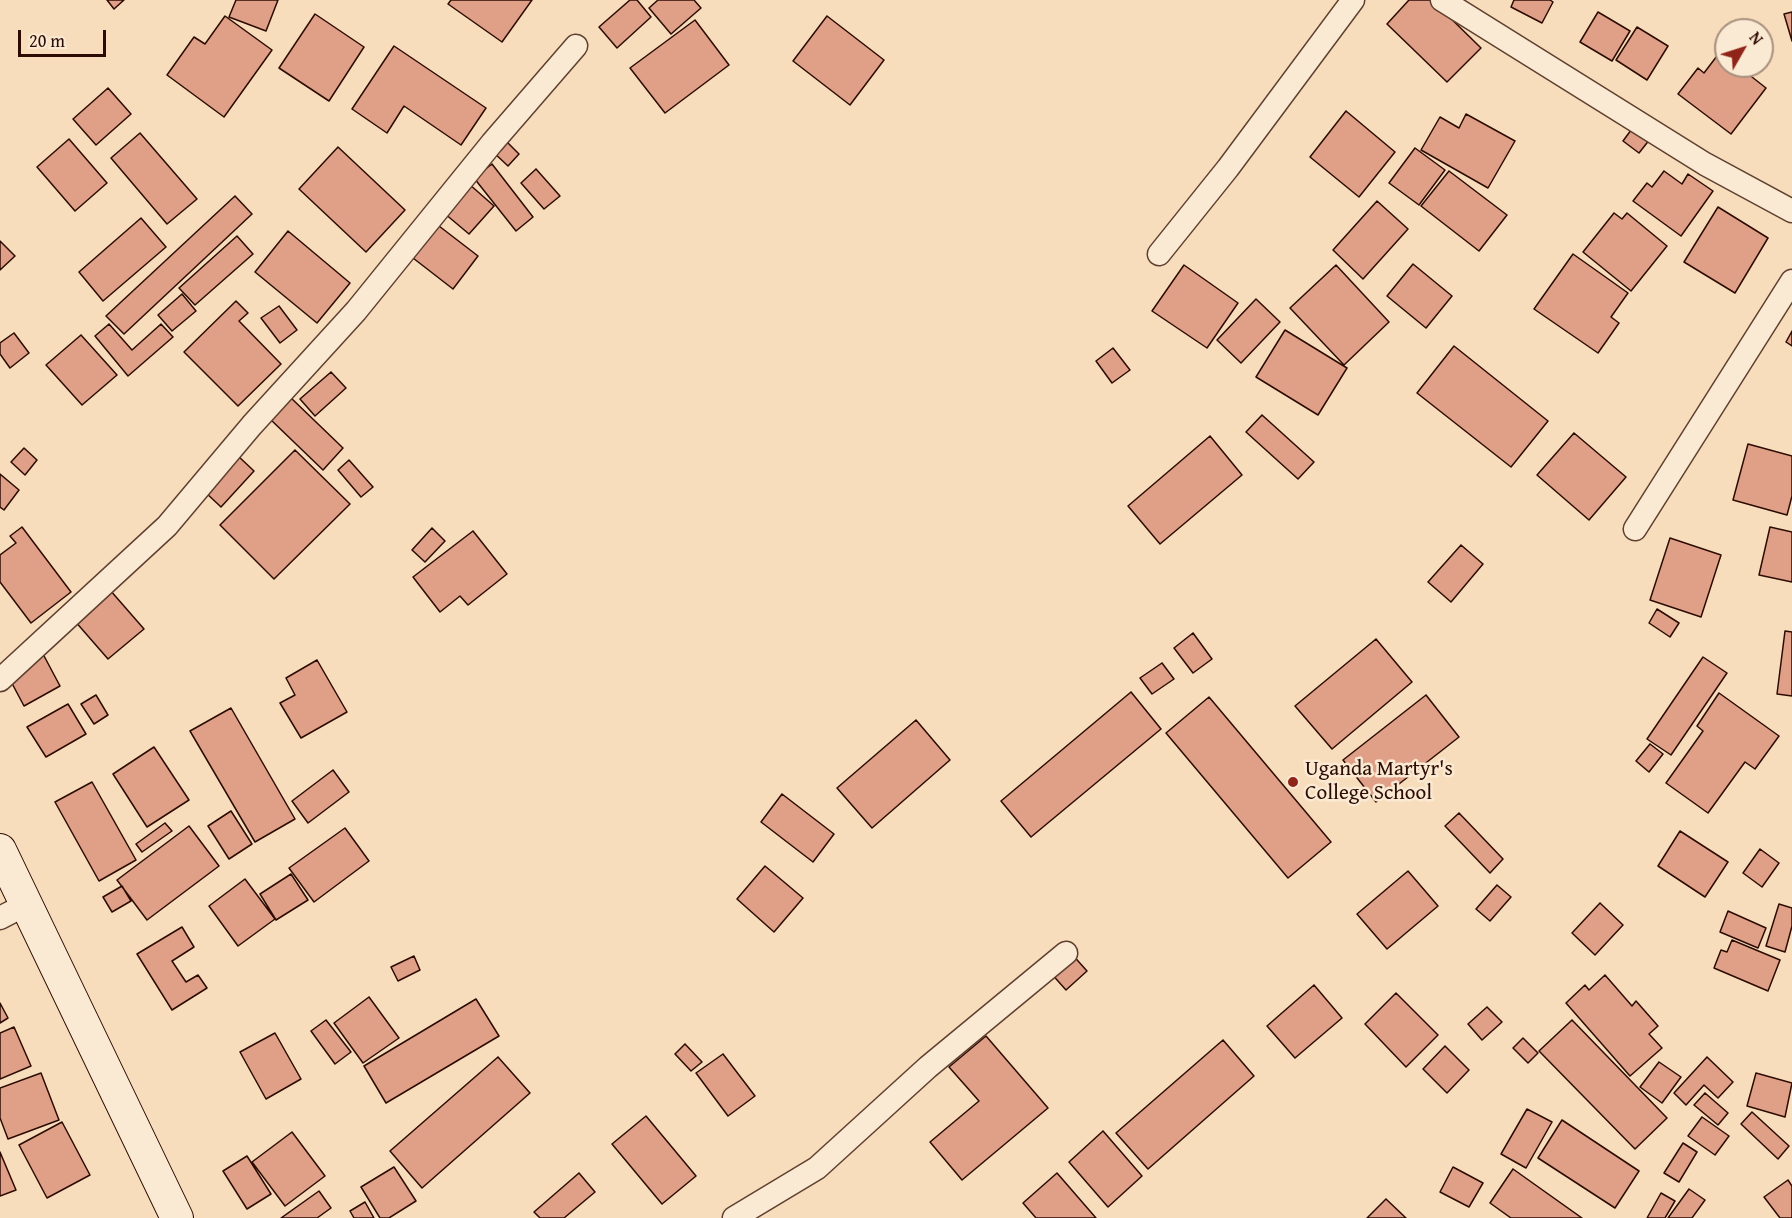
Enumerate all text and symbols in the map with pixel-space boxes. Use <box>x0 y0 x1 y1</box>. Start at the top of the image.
scale bar <box>21 18 110 56</box>
north arrow <box>1714 18 1774 78</box>
text: N <box>1744 26 1769 50</box>
text: 20 m <box>29 27 65 54</box>
place label: Uganda Martyr's College School <box>1305 757 1453 807</box>
marker: Uganda Martyr's College School <box>1286 775 1300 789</box>

